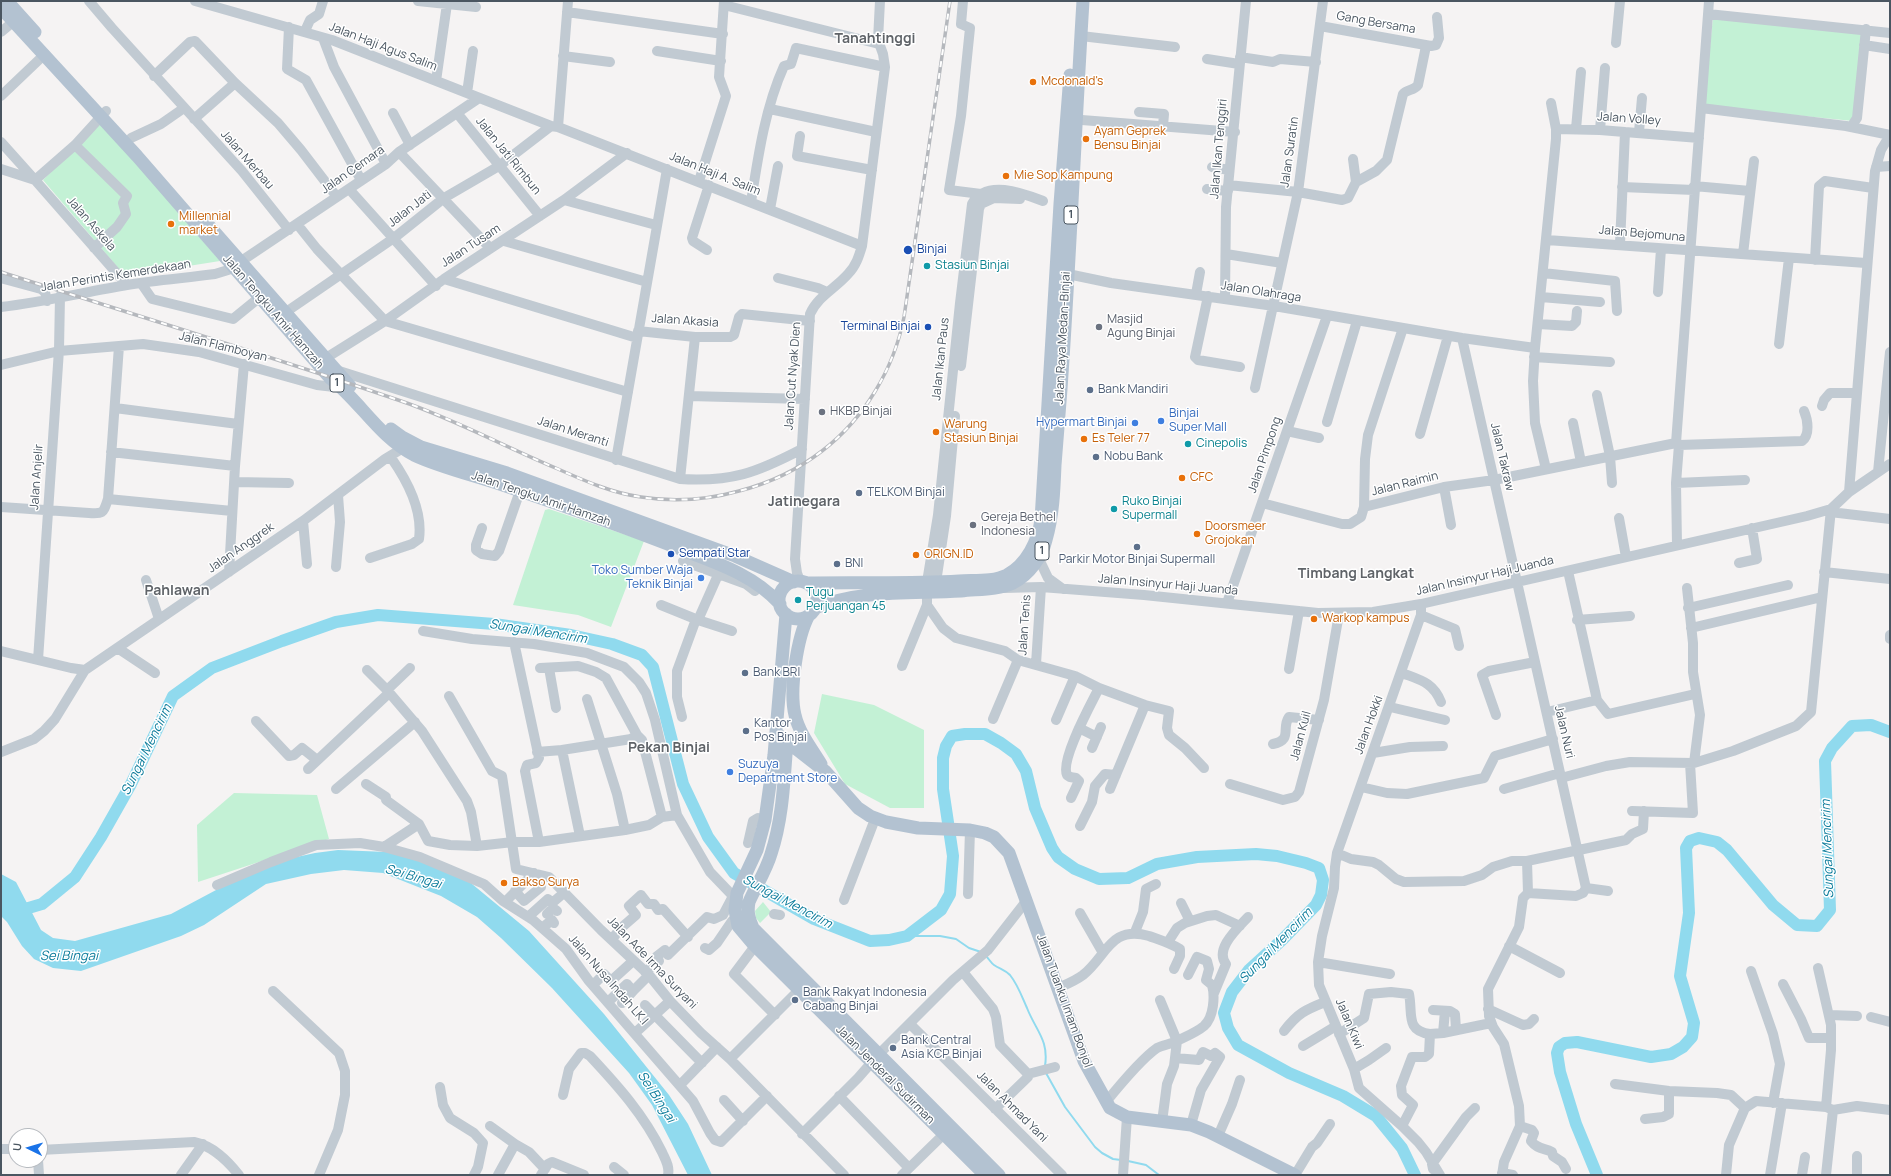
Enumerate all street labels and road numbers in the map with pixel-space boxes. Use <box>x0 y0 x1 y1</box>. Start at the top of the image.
street label: Gang Bersama <box>1335 9 1417 37</box>
street label: Jalan Haji Agus Salim <box>327 20 439 74</box>
street label: Jalan Ikan Tenggiri <box>1207 98 1231 200</box>
street label: Jalan Volley <box>1597 110 1661 128</box>
street label: Jalan Jati Rimbun <box>472 114 544 198</box>
street label: Jalan Suratin <box>1278 116 1302 188</box>
street label: Jalan Merbau <box>217 128 277 192</box>
street label: Jalan Cemara <box>318 143 388 197</box>
street label: Jalan Haji A. Salim <box>667 149 763 199</box>
street label: Jalan Jati <box>385 188 435 230</box>
street label: Jalan Askela <box>63 194 119 254</box>
road number: 1 <box>1064 206 1078 224</box>
street label: Jalan Tusam <box>439 221 503 271</box>
street label: Jalan Bejomuna <box>1598 223 1686 245</box>
street label: Jalan Tengku Amir Hamzah <box>220 252 326 372</box>
street label: Jalan Perintis Kemerdekaan <box>40 257 192 295</box>
street label: Jalan Raya Medan-Binjai <box>1052 271 1074 405</box>
street label: Jalan Olahraga <box>1220 279 1302 305</box>
street label: Jalan Akasia <box>651 311 719 331</box>
street label: Jalan Ikan Paus <box>929 317 953 401</box>
street label: Jalan Cut Nyak Dien <box>782 321 804 431</box>
street label: Jalan Flamboyan <box>177 329 269 365</box>
road number: 1 <box>330 374 344 392</box>
street label: Jalan Meranti <box>536 414 610 450</box>
street label: Jalan Pimpong <box>1245 415 1285 495</box>
street label: Jalan Takraw <box>1487 421 1517 493</box>
street label: Jalan Anjelir <box>28 444 46 510</box>
street label: Jalan Tengku Amir Hamzah <box>470 468 612 530</box>
street label: Jalan Raimin <box>1370 469 1440 499</box>
street label: Jalan Anggrek <box>205 520 277 576</box>
road number: 1 <box>1035 542 1049 560</box>
street label: Jalan Insinyur Haji Juanda <box>1415 553 1555 599</box>
street label: Jalan Insinyur Haji Juanda <box>1097 572 1239 598</box>
street label: Jalan Tenis <box>1016 594 1034 656</box>
street label: Jalan Hokki <box>1352 694 1386 756</box>
street label: Jalan Nuri <box>1551 704 1577 760</box>
street label: Jalan Kuil <box>1287 710 1315 762</box>
street label: Jalan Ade Irma Suryani <box>604 914 700 1012</box>
street label: Jalan Nusa Indah LK.I <box>565 932 651 1028</box>
street label: Jalan Tuanku Imam Bonjol <box>1033 932 1095 1070</box>
street label: Jalan Kiwi <box>1332 997 1366 1051</box>
street label: Jalan Jenderal Sudirman <box>833 1023 937 1127</box>
street label: Jalan Ahmad Yani <box>973 1068 1051 1146</box>

